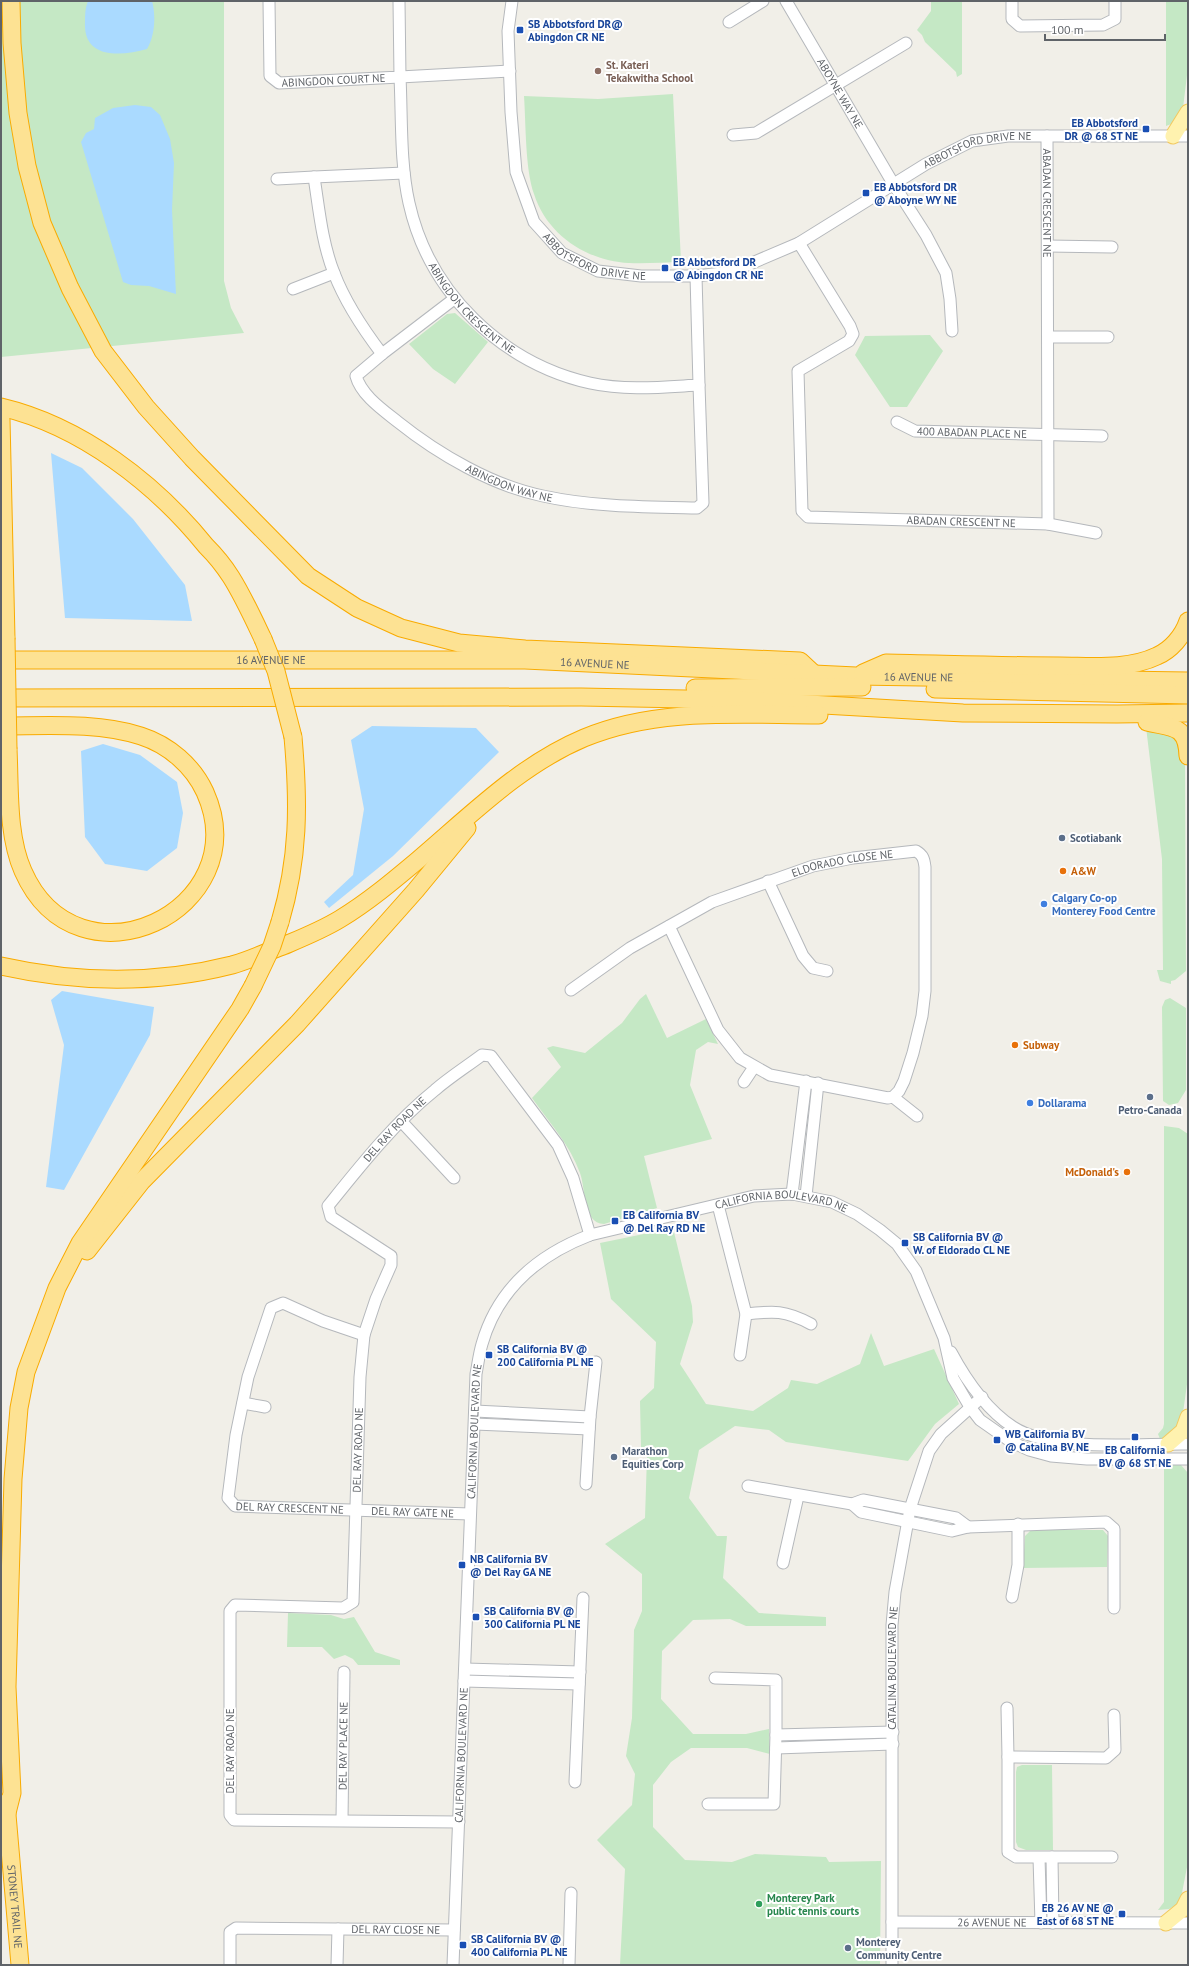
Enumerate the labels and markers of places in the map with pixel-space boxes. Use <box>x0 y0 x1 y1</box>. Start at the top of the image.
place label: SB Abbotsford DR@ Abingdon CR NE <box>528 17 623 44</box>
marker: SB Abbotsford DR@ Abingdon CR NE <box>515 25 525 35</box>
place label: St. Kateri Tekakwitha School <box>606 58 694 85</box>
marker: St. Kateri Tekakwitha School <box>593 66 603 76</box>
place label: EB Abbotsford DR @ 68 ST NE <box>1064 116 1138 143</box>
marker: EB Abbotsford DR @ 68 ST NE <box>1141 124 1151 134</box>
place label: EB Abbotsford DR @ Aboyne WY NE <box>874 180 957 207</box>
marker: EB Abbotsford DR @ Aboyne WY NE <box>861 188 871 198</box>
place label: EB Abbotsford DR @ Abingdon CR NE <box>673 255 764 282</box>
marker: EB Abbotsford DR @ Abingdon CR NE <box>660 263 670 273</box>
place label: Scotiabank <box>1070 831 1122 845</box>
marker: Scotiabank <box>1057 833 1067 843</box>
place label: A&W <box>1071 864 1097 878</box>
marker: A&W <box>1058 866 1068 876</box>
place label: Calgary Co-op Monterey Food Centre <box>1052 891 1156 918</box>
marker: Calgary Co-op Monterey Food Centre <box>1039 899 1049 909</box>
place label: Subway <box>1023 1038 1060 1052</box>
marker: Subway <box>1010 1040 1020 1050</box>
marker: Petro-Canada <box>1145 1092 1155 1102</box>
place label: Dollarama <box>1038 1096 1087 1110</box>
marker: Dollarama <box>1025 1098 1035 1108</box>
place label: Petro-Canada <box>1118 1103 1182 1117</box>
place label: McDonald's <box>1065 1165 1119 1179</box>
marker: McDonald's <box>1122 1167 1132 1177</box>
place label: EB California BV @ Del Ray RD NE <box>623 1208 705 1235</box>
marker: EB California BV @ Del Ray RD NE <box>610 1216 620 1226</box>
place label: SB California BV @ W. of Eldorado CL NE <box>913 1230 1010 1257</box>
marker: SB California BV @ W. of Eldorado CL NE <box>900 1238 910 1248</box>
place label: SB California BV @ 200 California PL NE <box>497 1342 594 1369</box>
marker: SB California BV @ 200 California PL NE <box>484 1350 494 1360</box>
place label: WB California BV @ Catalina BV NE <box>1005 1427 1089 1454</box>
marker: EB California BV @ 68 ST NE <box>1130 1432 1140 1442</box>
marker: WB California BV @ Catalina BV NE <box>992 1435 1002 1445</box>
place label: EB California BV @ 68 ST NE <box>1099 1443 1172 1470</box>
place label: Marathon Equities Corp <box>622 1444 684 1471</box>
marker: Marathon Equities Corp <box>609 1452 619 1462</box>
place label: NB California BV @ Del Ray GA NE <box>470 1552 552 1579</box>
marker: NB California BV @ Del Ray GA NE <box>457 1560 467 1570</box>
place label: SB California BV @ 300 California PL NE <box>484 1604 581 1631</box>
marker: SB California BV @ 300 California PL NE <box>471 1612 481 1622</box>
place label: Monterey Park public tennis courts <box>767 1891 859 1918</box>
marker: Monterey Park public tennis courts <box>754 1899 764 1909</box>
place label: EB 26 AV NE @ East of 68 ST NE <box>1037 1901 1114 1928</box>
marker: EB 26 AV NE @ East of 68 ST NE <box>1117 1909 1127 1919</box>
place label: SB California BV @ 400 California PL NE <box>471 1932 568 1959</box>
place label: Monterey Community Centre <box>856 1935 942 1962</box>
marker: SB California BV @ 400 California PL NE <box>458 1940 468 1950</box>
marker: Monterey Community Centre <box>843 1943 853 1953</box>

